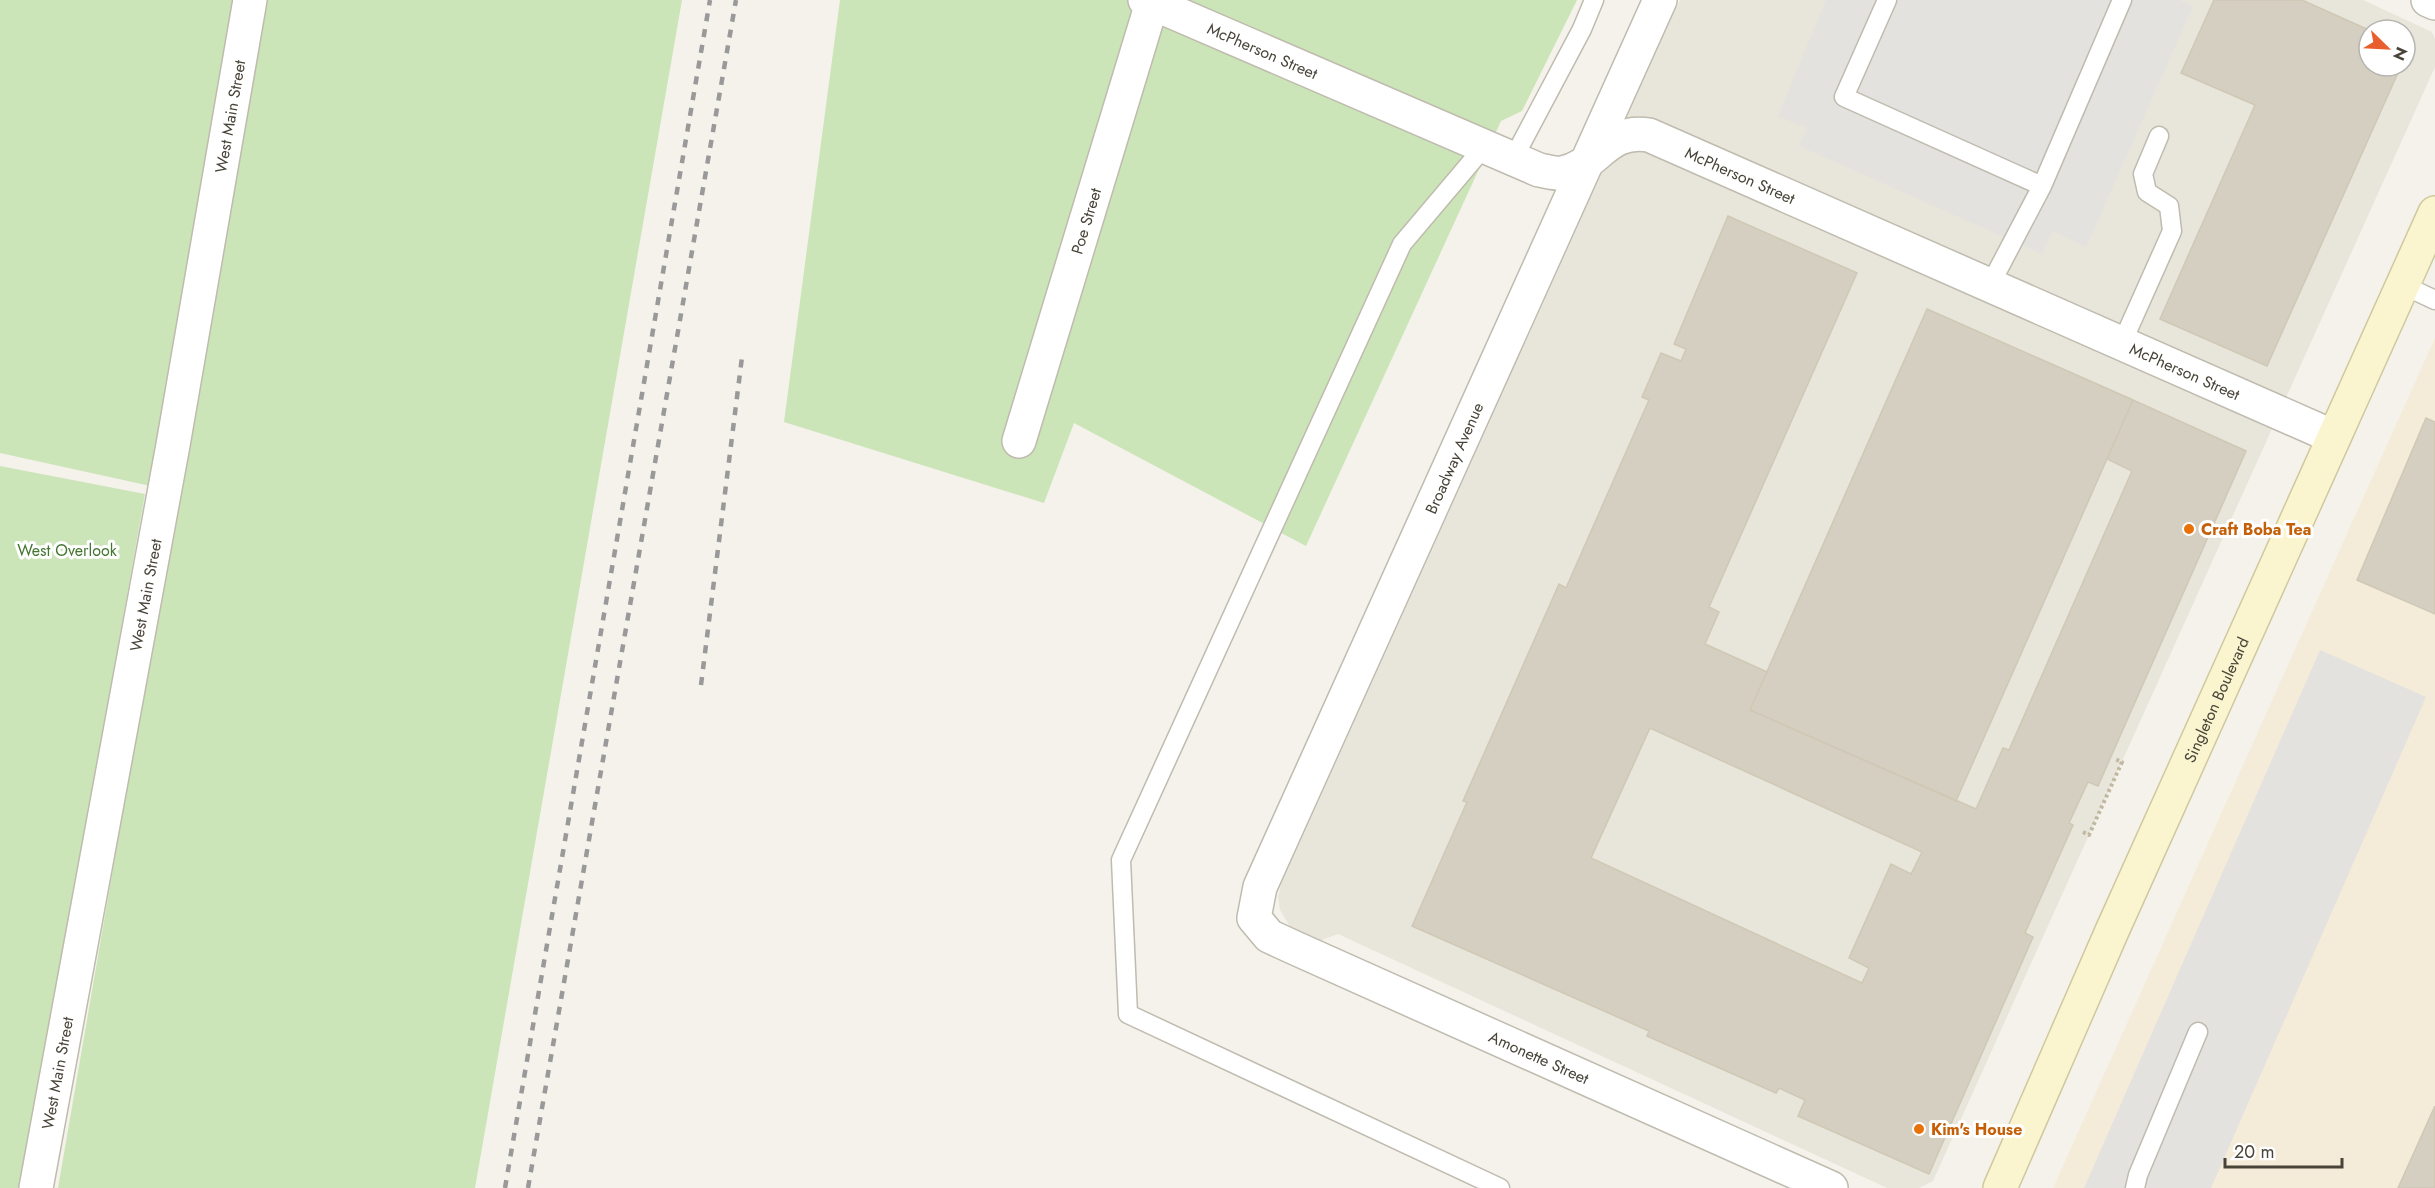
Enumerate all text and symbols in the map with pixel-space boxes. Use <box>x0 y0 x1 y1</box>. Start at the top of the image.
street label: McPherson Street <box>1204 17 1321 85</box>
north arrow <box>2357 18 2417 78</box>
text: N <box>2387 43 2413 64</box>
street label: West Main Street <box>209 58 251 175</box>
street label: McPherson Street <box>1681 141 1799 210</box>
street label: Poe Street <box>1065 185 1107 257</box>
street label: McPherson Street <box>2126 337 2244 406</box>
street label: Broadway Avenue <box>1420 399 1489 518</box>
place label: Craft Boba Tea <box>2201 518 2311 541</box>
marker: Craft Boba Tea <box>2182 522 2196 536</box>
street label: West Main Street <box>124 537 168 653</box>
park label: West Overlook <box>17 539 118 562</box>
street label: Singleton Boulevard <box>2178 633 2255 766</box>
street label: West Main Street <box>36 1015 79 1131</box>
street label: Amonette Street <box>1485 1025 1593 1090</box>
place label: Kim's House <box>1931 1118 2022 1141</box>
marker: Kim's House <box>1912 1122 1926 1136</box>
scale bar <box>2225 1131 2342 1169</box>
text: 20 m <box>2234 1139 2274 1165</box>

